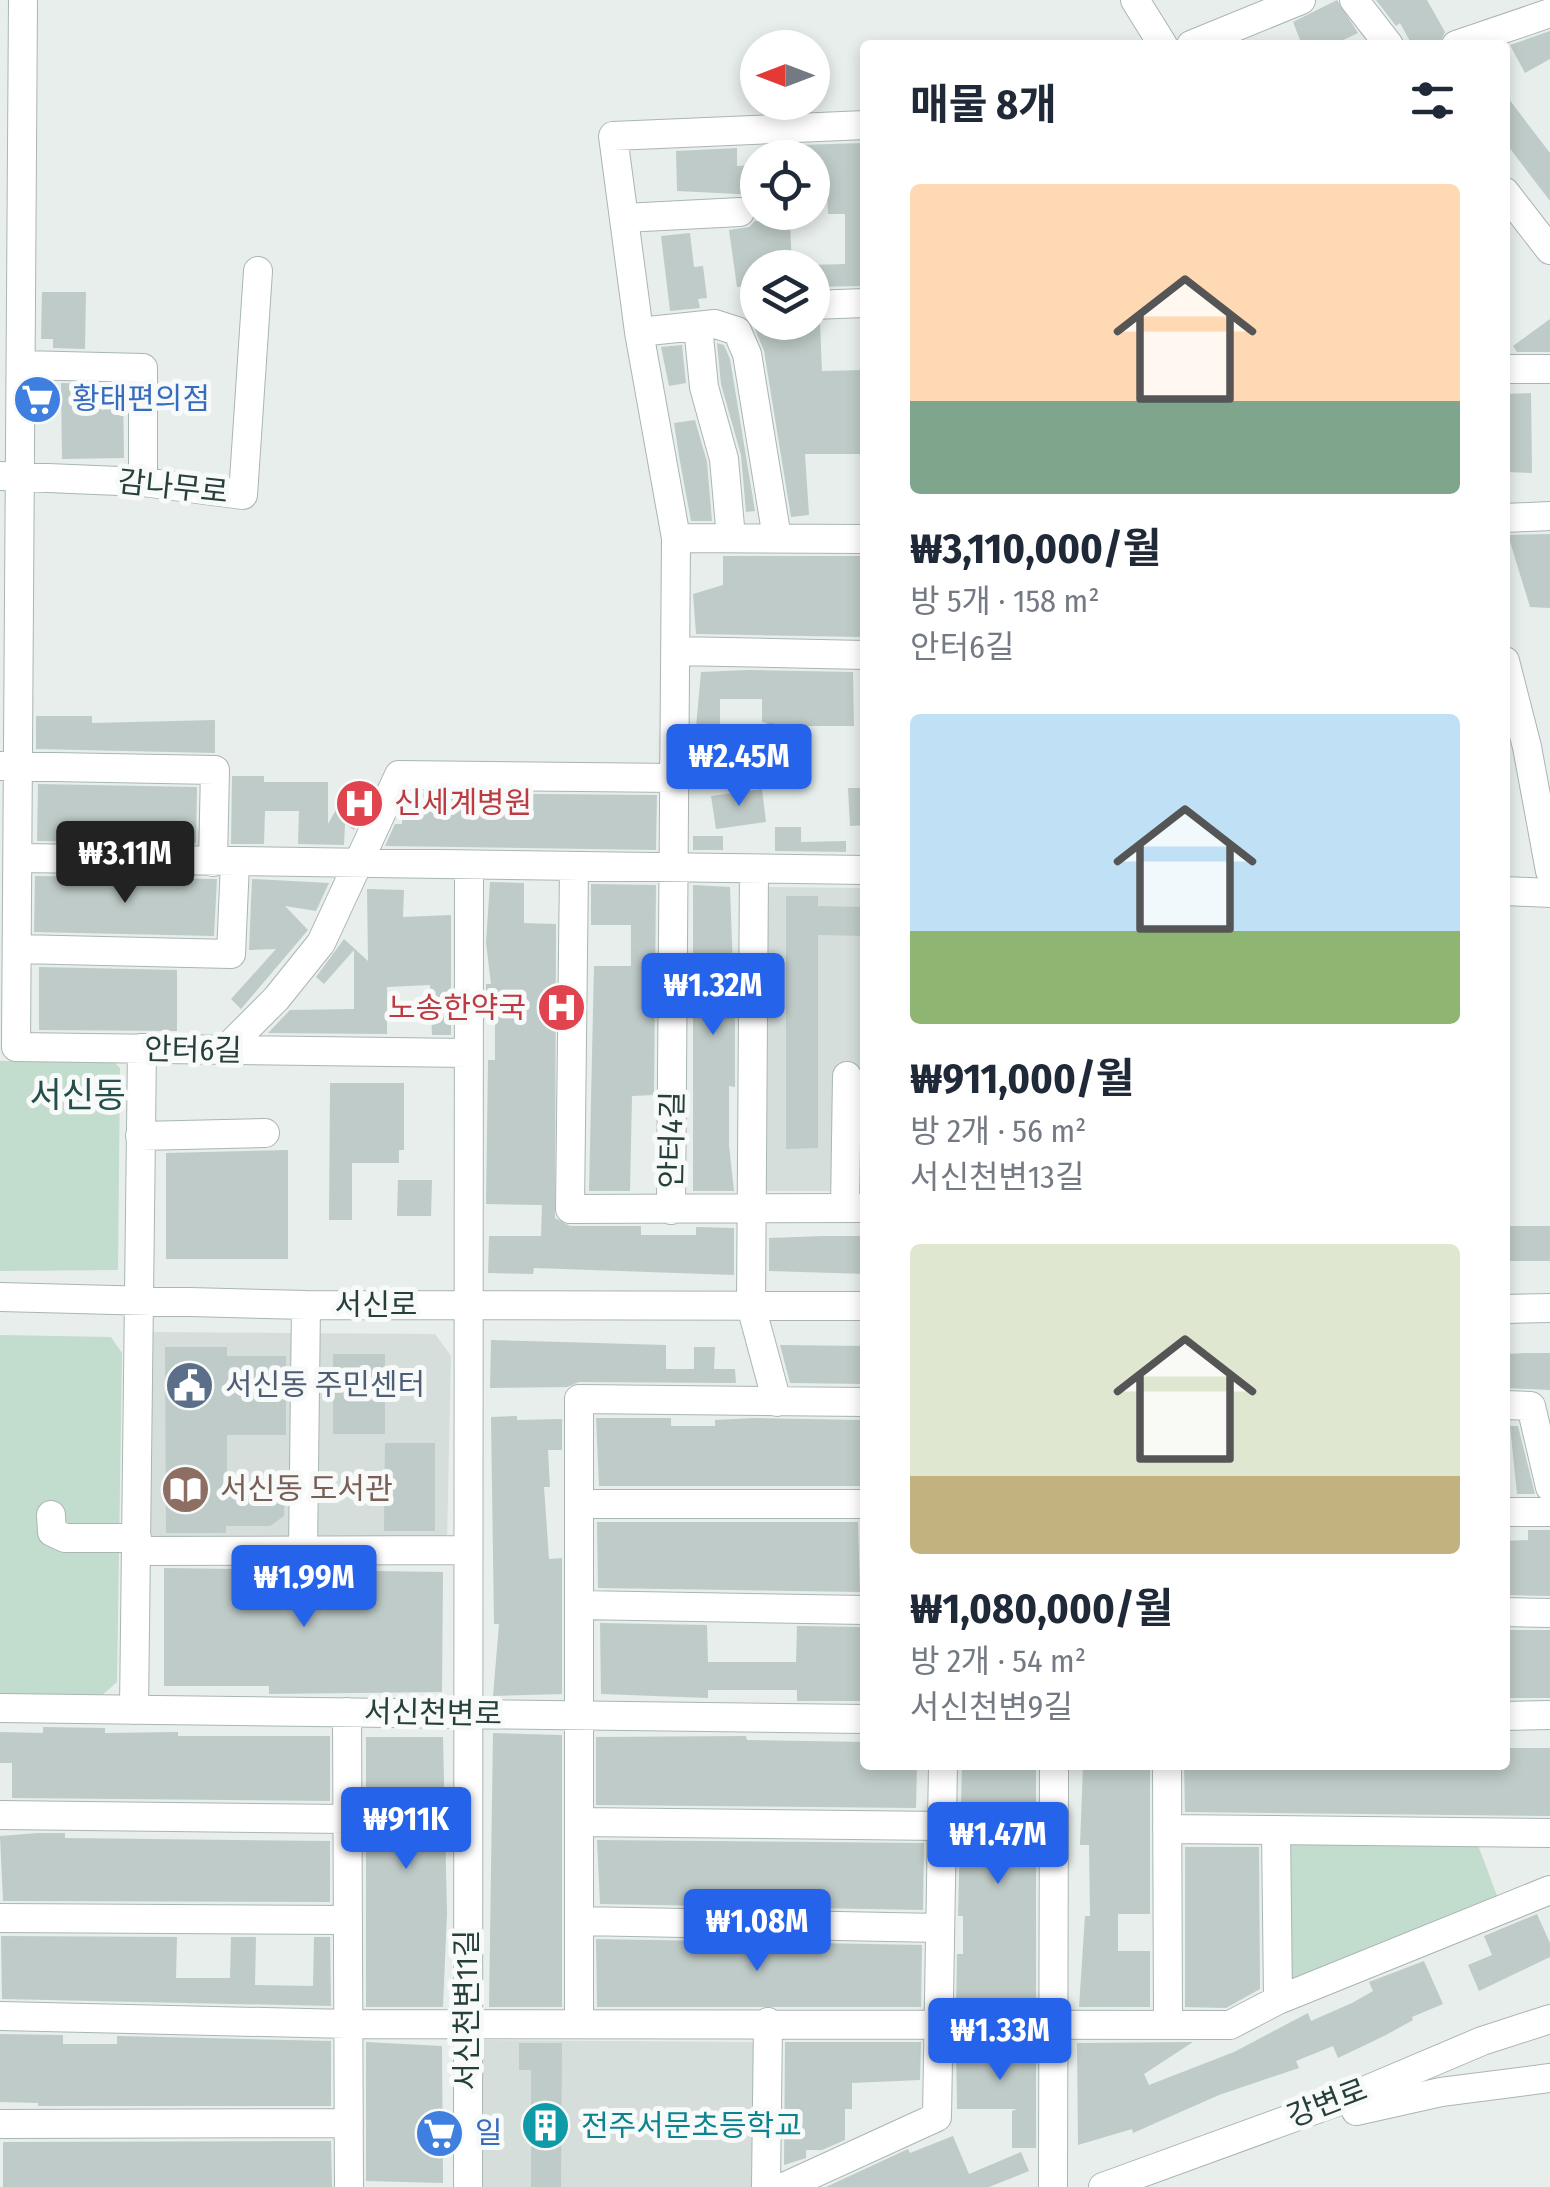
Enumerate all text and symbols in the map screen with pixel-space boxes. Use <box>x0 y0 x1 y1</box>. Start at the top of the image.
north arrow <box>740 30 830 120</box>
map controls <box>740 30 830 340</box>
icon: filters <box>1405 73 1460 128</box>
text: 매물 8개 <box>910 80 1057 130</box>
button: locate <box>740 140 830 230</box>
icon: home <box>1095 249 1275 429</box>
button: layers <box>740 250 830 340</box>
supermarket icon: 황태편의점 <box>11 373 63 425</box>
place label: 황태편의점 <box>72 381 210 417</box>
street label: 감나무로 <box>116 463 230 511</box>
text: ₩3,110,000/월 <box>910 524 1161 574</box>
text: 방 5개 · 158 m² <box>910 582 1100 620</box>
text: 안터6길 <box>910 628 1014 666</box>
pin: ₩2.45M <box>658 724 820 809</box>
text: ₩2.45M <box>688 737 790 775</box>
hospital icon: 신세계병원 <box>333 777 385 829</box>
icon: home <box>1095 779 1275 959</box>
place label: 신세계병원 <box>394 785 532 821</box>
pin: ₩3.11M <box>44 821 206 906</box>
text: ₩3.11M <box>78 834 172 872</box>
pin: ₩1.32M <box>632 953 794 1038</box>
text: ₩1.32M <box>664 966 762 1004</box>
hospital icon: 노송한약국 <box>535 982 587 1034</box>
place label: 노송한약국 <box>388 990 526 1026</box>
street label: 안터6길 <box>144 1031 242 1069</box>
text: ₩911,000/월 <box>910 1054 1134 1104</box>
district label: 서신동 <box>30 1074 126 1116</box>
street label: 안터4길 <box>653 1091 691 1189</box>
text: 방 2개 · 56 m² <box>910 1112 1086 1150</box>
text: 서신천변13길 <box>910 1158 1084 1196</box>
street label: 서신로 <box>335 1287 417 1323</box>
icon: home <box>1095 1309 1275 1489</box>
public building icon: 서신동 주민센터 <box>164 1359 216 1411</box>
place label: 서신동 주민센터 <box>225 1367 425 1403</box>
library icon: 서신동 도서관 <box>159 1463 211 1515</box>
place label: 서신동 도서관 <box>220 1471 393 1507</box>
pin: ₩1.99M <box>223 1545 385 1630</box>
text: ₩1.99M <box>254 1558 355 1596</box>
text: ₩1,080,000/월 <box>910 1584 1173 1634</box>
text: 방 2개 · 54 m² <box>910 1642 1086 1680</box>
text: 서신천변9길 <box>910 1688 1073 1726</box>
street label: 서신천변로 <box>364 1694 502 1732</box>
pin: ₩911K <box>336 1787 476 1872</box>
text: ₩911K <box>363 1800 449 1838</box>
pin: ₩1.47M <box>917 1802 1079 1887</box>
text: ₩1.47M <box>949 1815 1047 1853</box>
pin: ₩1.08M <box>676 1889 838 1974</box>
text: ₩1.08M <box>706 1902 808 1940</box>
street label: 서신천변11길 <box>449 1930 485 2090</box>
pin: ₩1.33M <box>919 1998 1081 2083</box>
text: ₩1.33M <box>950 2011 1050 2049</box>
street label: 강변로 <box>1282 2071 1372 2135</box>
building icon: 전주서문초등학교 <box>520 2100 572 2152</box>
supermarket icon: 일 <box>414 2107 466 2159</box>
place label: 전주서문초등학교 <box>581 2108 802 2144</box>
place label: 일 <box>475 2115 503 2151</box>

